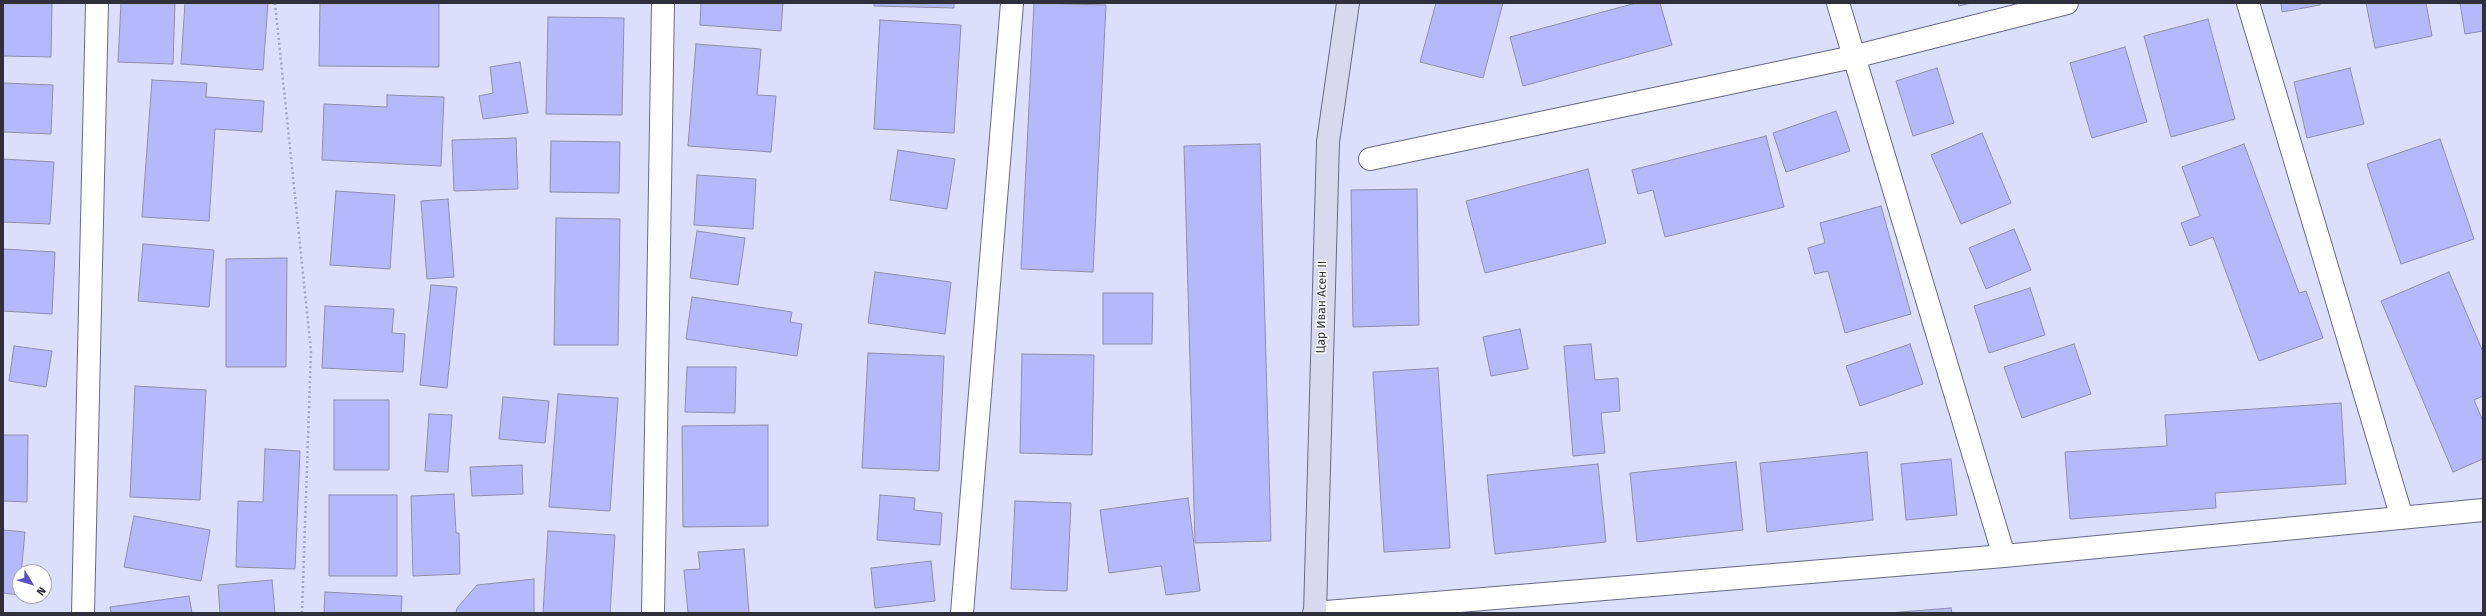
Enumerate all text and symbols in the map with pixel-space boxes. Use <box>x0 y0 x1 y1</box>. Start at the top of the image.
street label: Цар Иван Асен II <box>1314 260 1330 354</box>
north arrow <box>12 564 52 604</box>
text: N <box>34 584 48 598</box>

